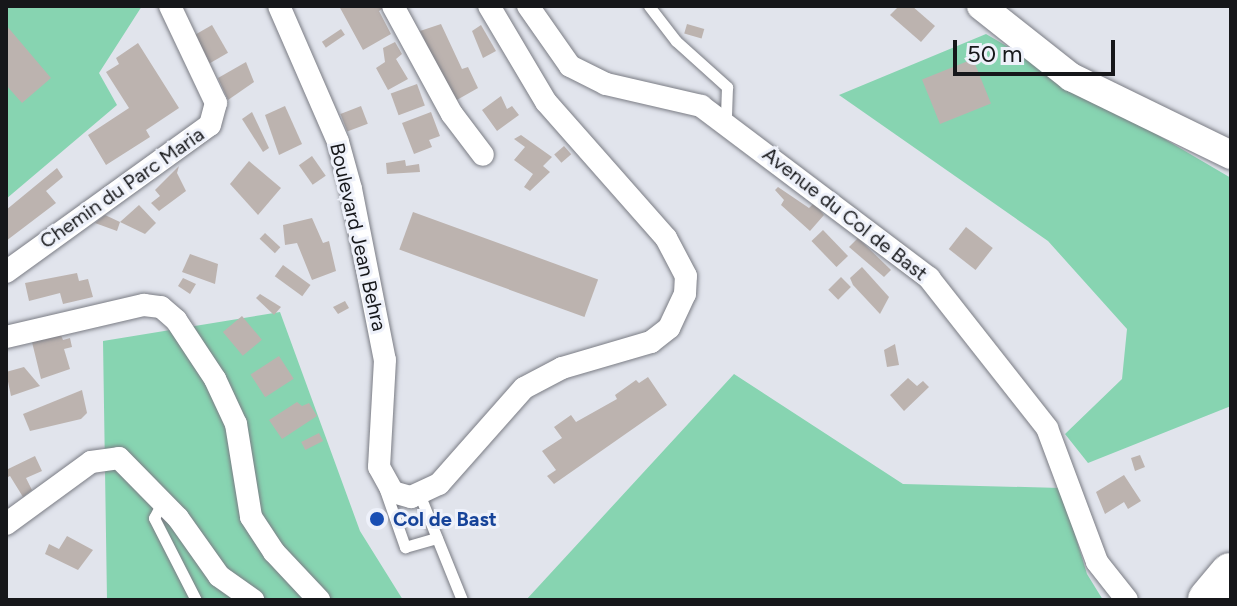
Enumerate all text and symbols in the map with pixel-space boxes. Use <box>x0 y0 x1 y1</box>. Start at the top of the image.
scale bar <box>957 24 1119 74</box>
text: 50 m <box>967 39 1023 68</box>
street label: Chemin du Parc Maria <box>35 122 209 254</box>
street label: Boulevard Jean Behra <box>325 140 391 334</box>
street label: Avenue du Col de Bast <box>758 142 932 286</box>
place label: Col de Bast <box>393 507 497 531</box>
marker: Col de Bast <box>368 510 386 528</box>

